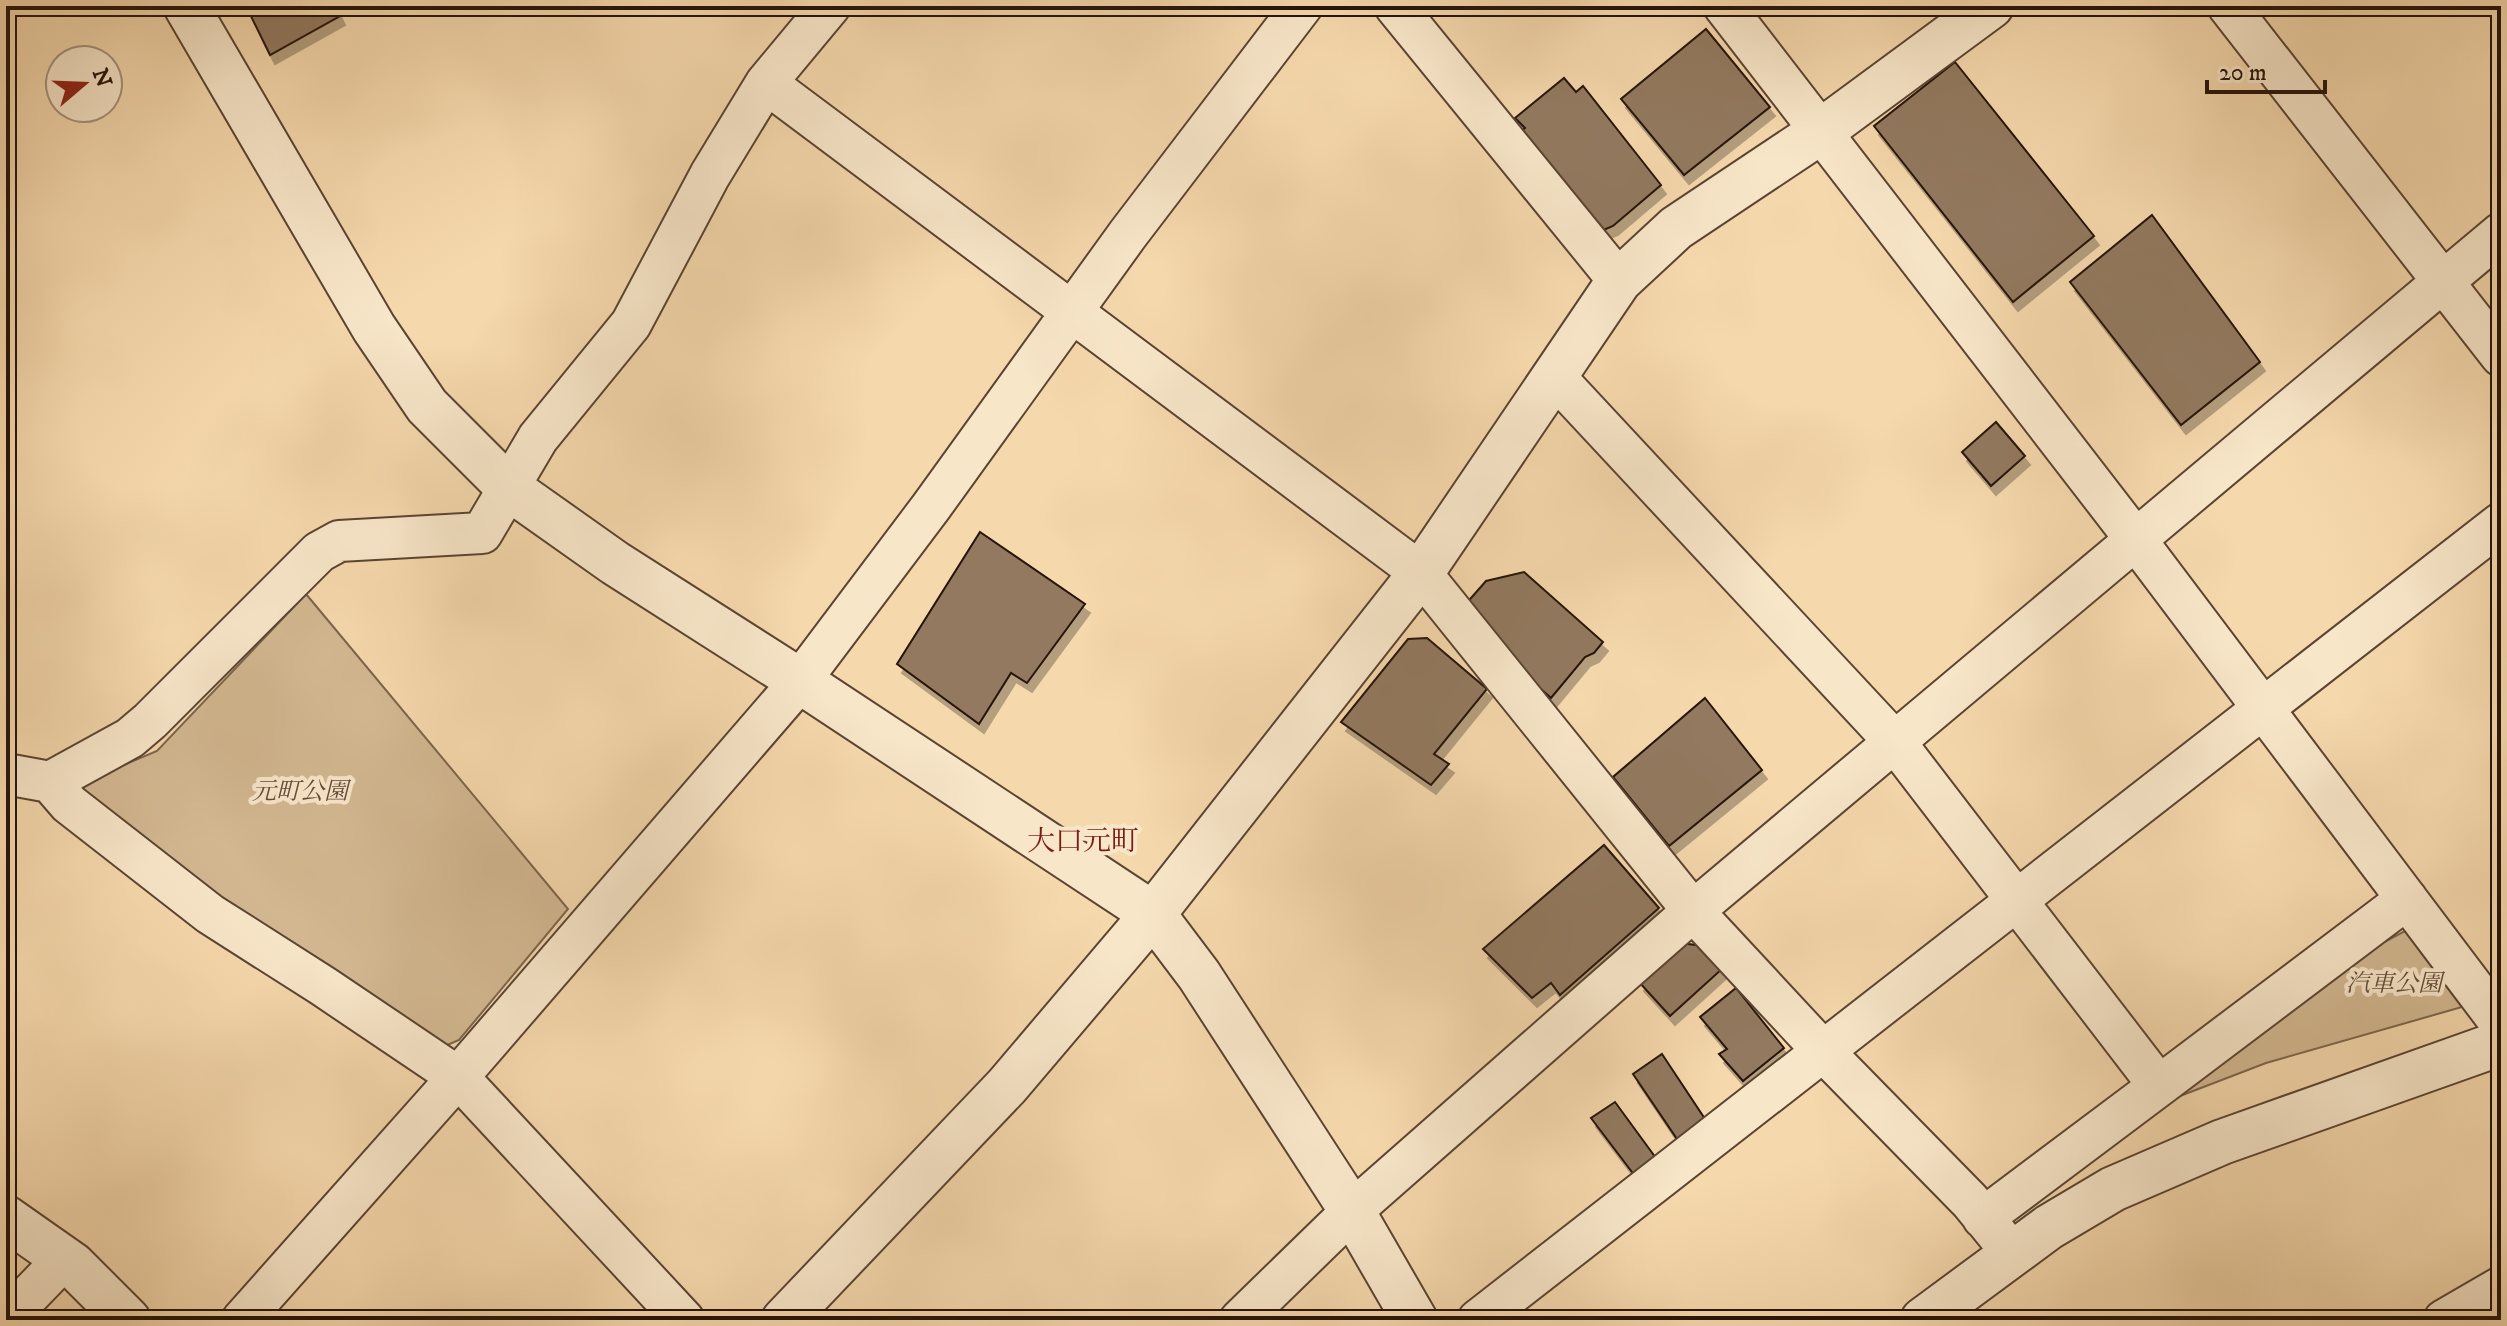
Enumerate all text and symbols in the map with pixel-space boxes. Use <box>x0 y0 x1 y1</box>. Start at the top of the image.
north arrow <box>44 44 124 124</box>
scale bar <box>2207 44 2325 94</box>
text: 20 m <box>2219 58 2267 88</box>
text: N <box>86 65 117 91</box>
park label: 元町公園 <box>252 777 352 807</box>
district label: 大口元町 <box>1027 824 1139 859</box>
park label: 汽車公園 <box>2346 969 2446 999</box>

